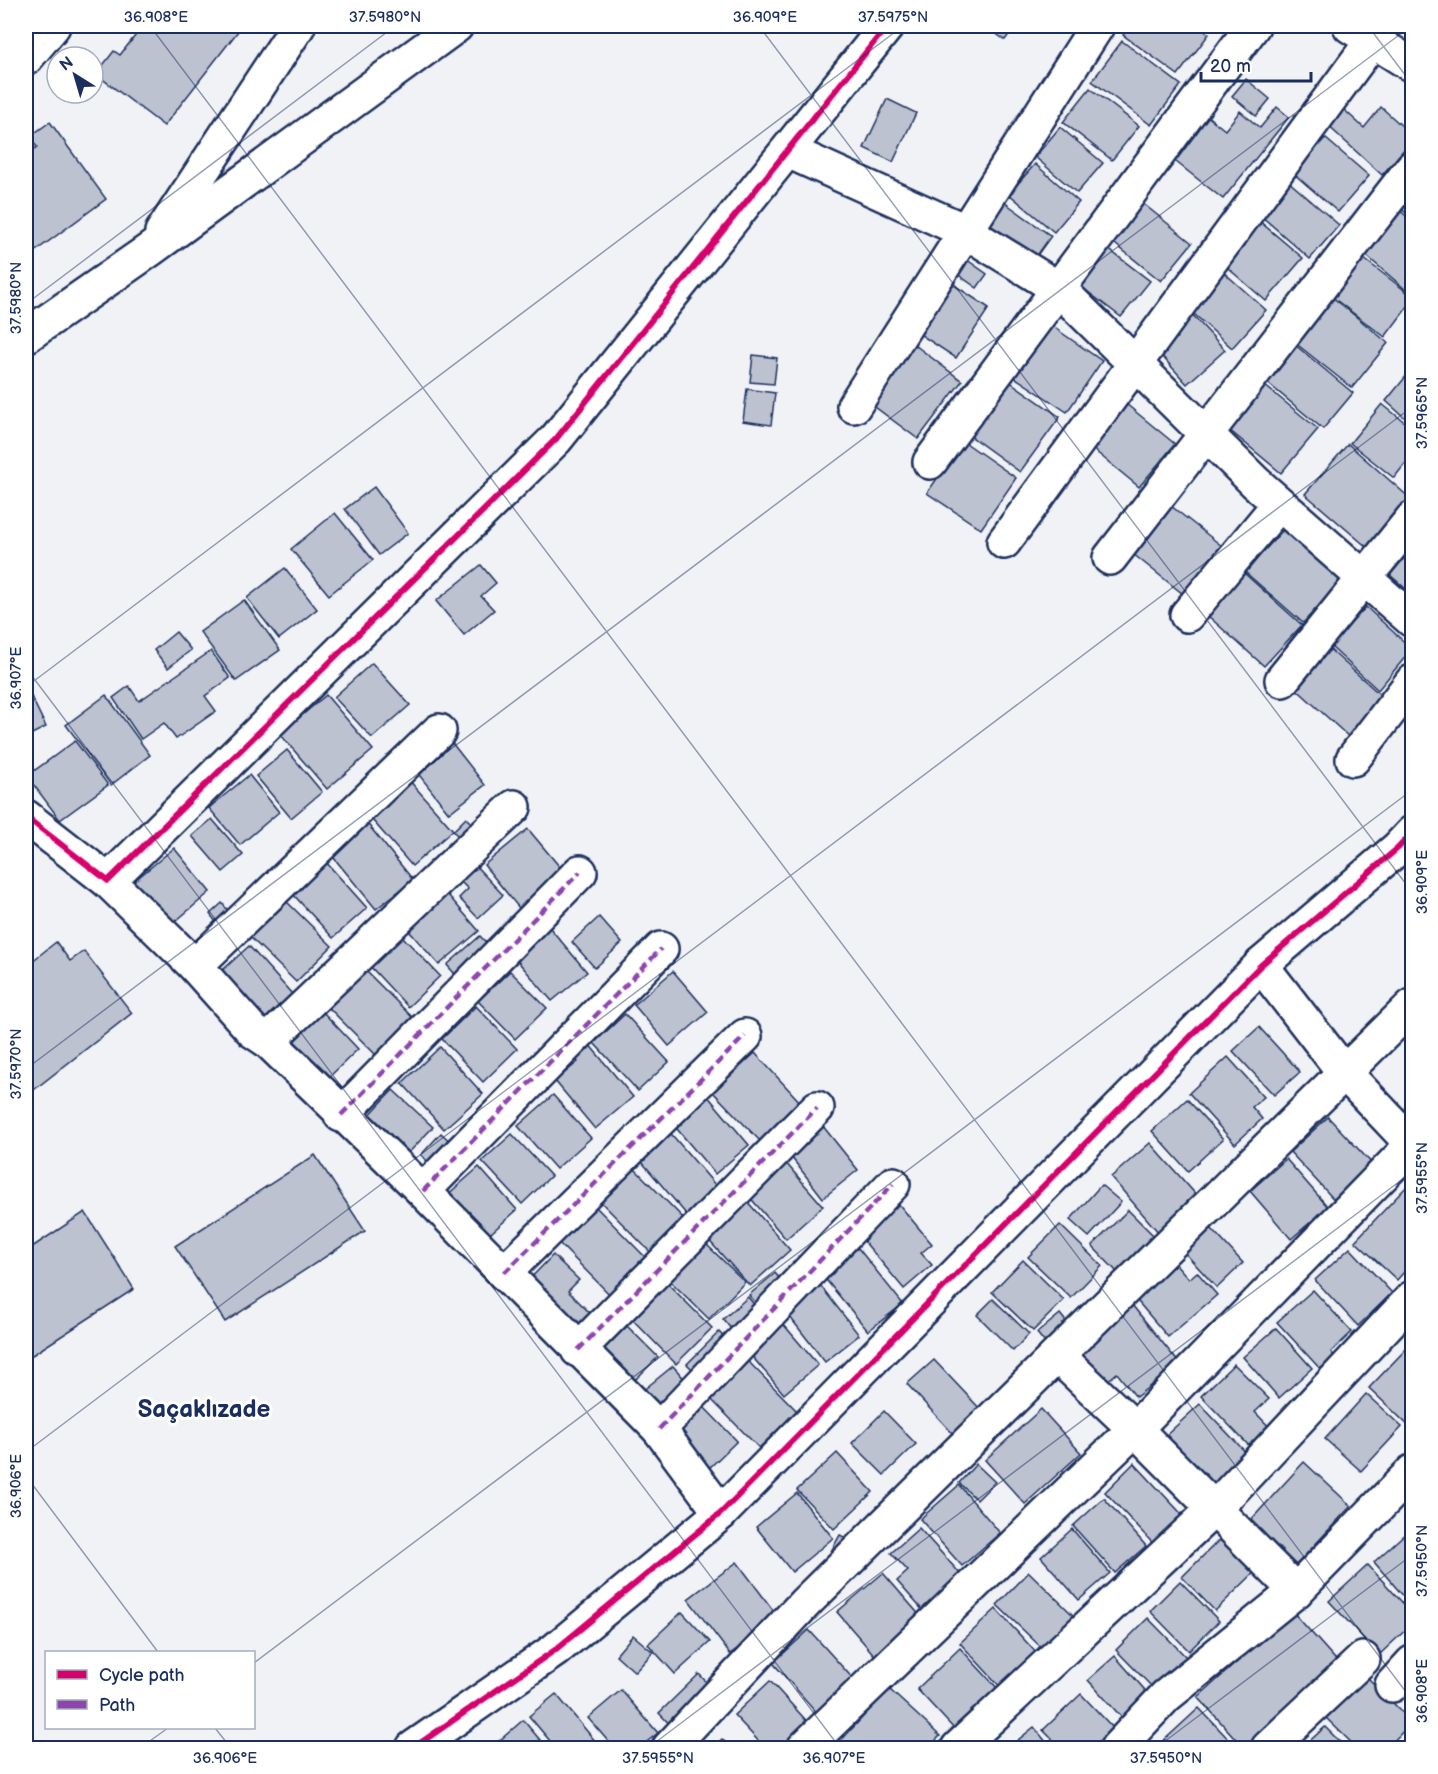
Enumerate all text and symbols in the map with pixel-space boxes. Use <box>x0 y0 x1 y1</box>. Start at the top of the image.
text: 36.908°E <box>124 8 188 27</box>
text: 37.5980°N <box>349 8 421 27</box>
text: 36.909°E <box>733 8 797 27</box>
text: 37.5975°N <box>858 8 928 27</box>
north arrow <box>45 45 105 105</box>
scale bar <box>1201 45 1310 83</box>
text: N <box>56 53 77 75</box>
text: 20 m <box>1210 56 1251 77</box>
text: 37.5980°N <box>7 262 26 334</box>
text: 37.5965°N <box>1413 377 1432 449</box>
text: 36.907°E <box>7 646 26 709</box>
text: 36.909°E <box>1413 850 1432 914</box>
text: 37.5970°N <box>7 1028 26 1100</box>
text: 37.5955°N <box>1413 1142 1432 1214</box>
district label: Saçaklızade <box>138 1395 271 1424</box>
text: 36.906°E <box>7 1454 26 1518</box>
text: 37.5950°N <box>1413 1525 1432 1597</box>
legend <box>45 1651 255 1729</box>
text: 36.908°E <box>1413 1659 1432 1723</box>
text: Cycle path <box>99 1665 185 1686</box>
text: Path <box>99 1695 135 1716</box>
text: 36.906°E <box>193 1749 257 1768</box>
text: 37.5955°N <box>622 1749 694 1768</box>
text: 36.907°E <box>803 1749 866 1768</box>
text: 37.5950°N <box>1130 1749 1202 1768</box>

